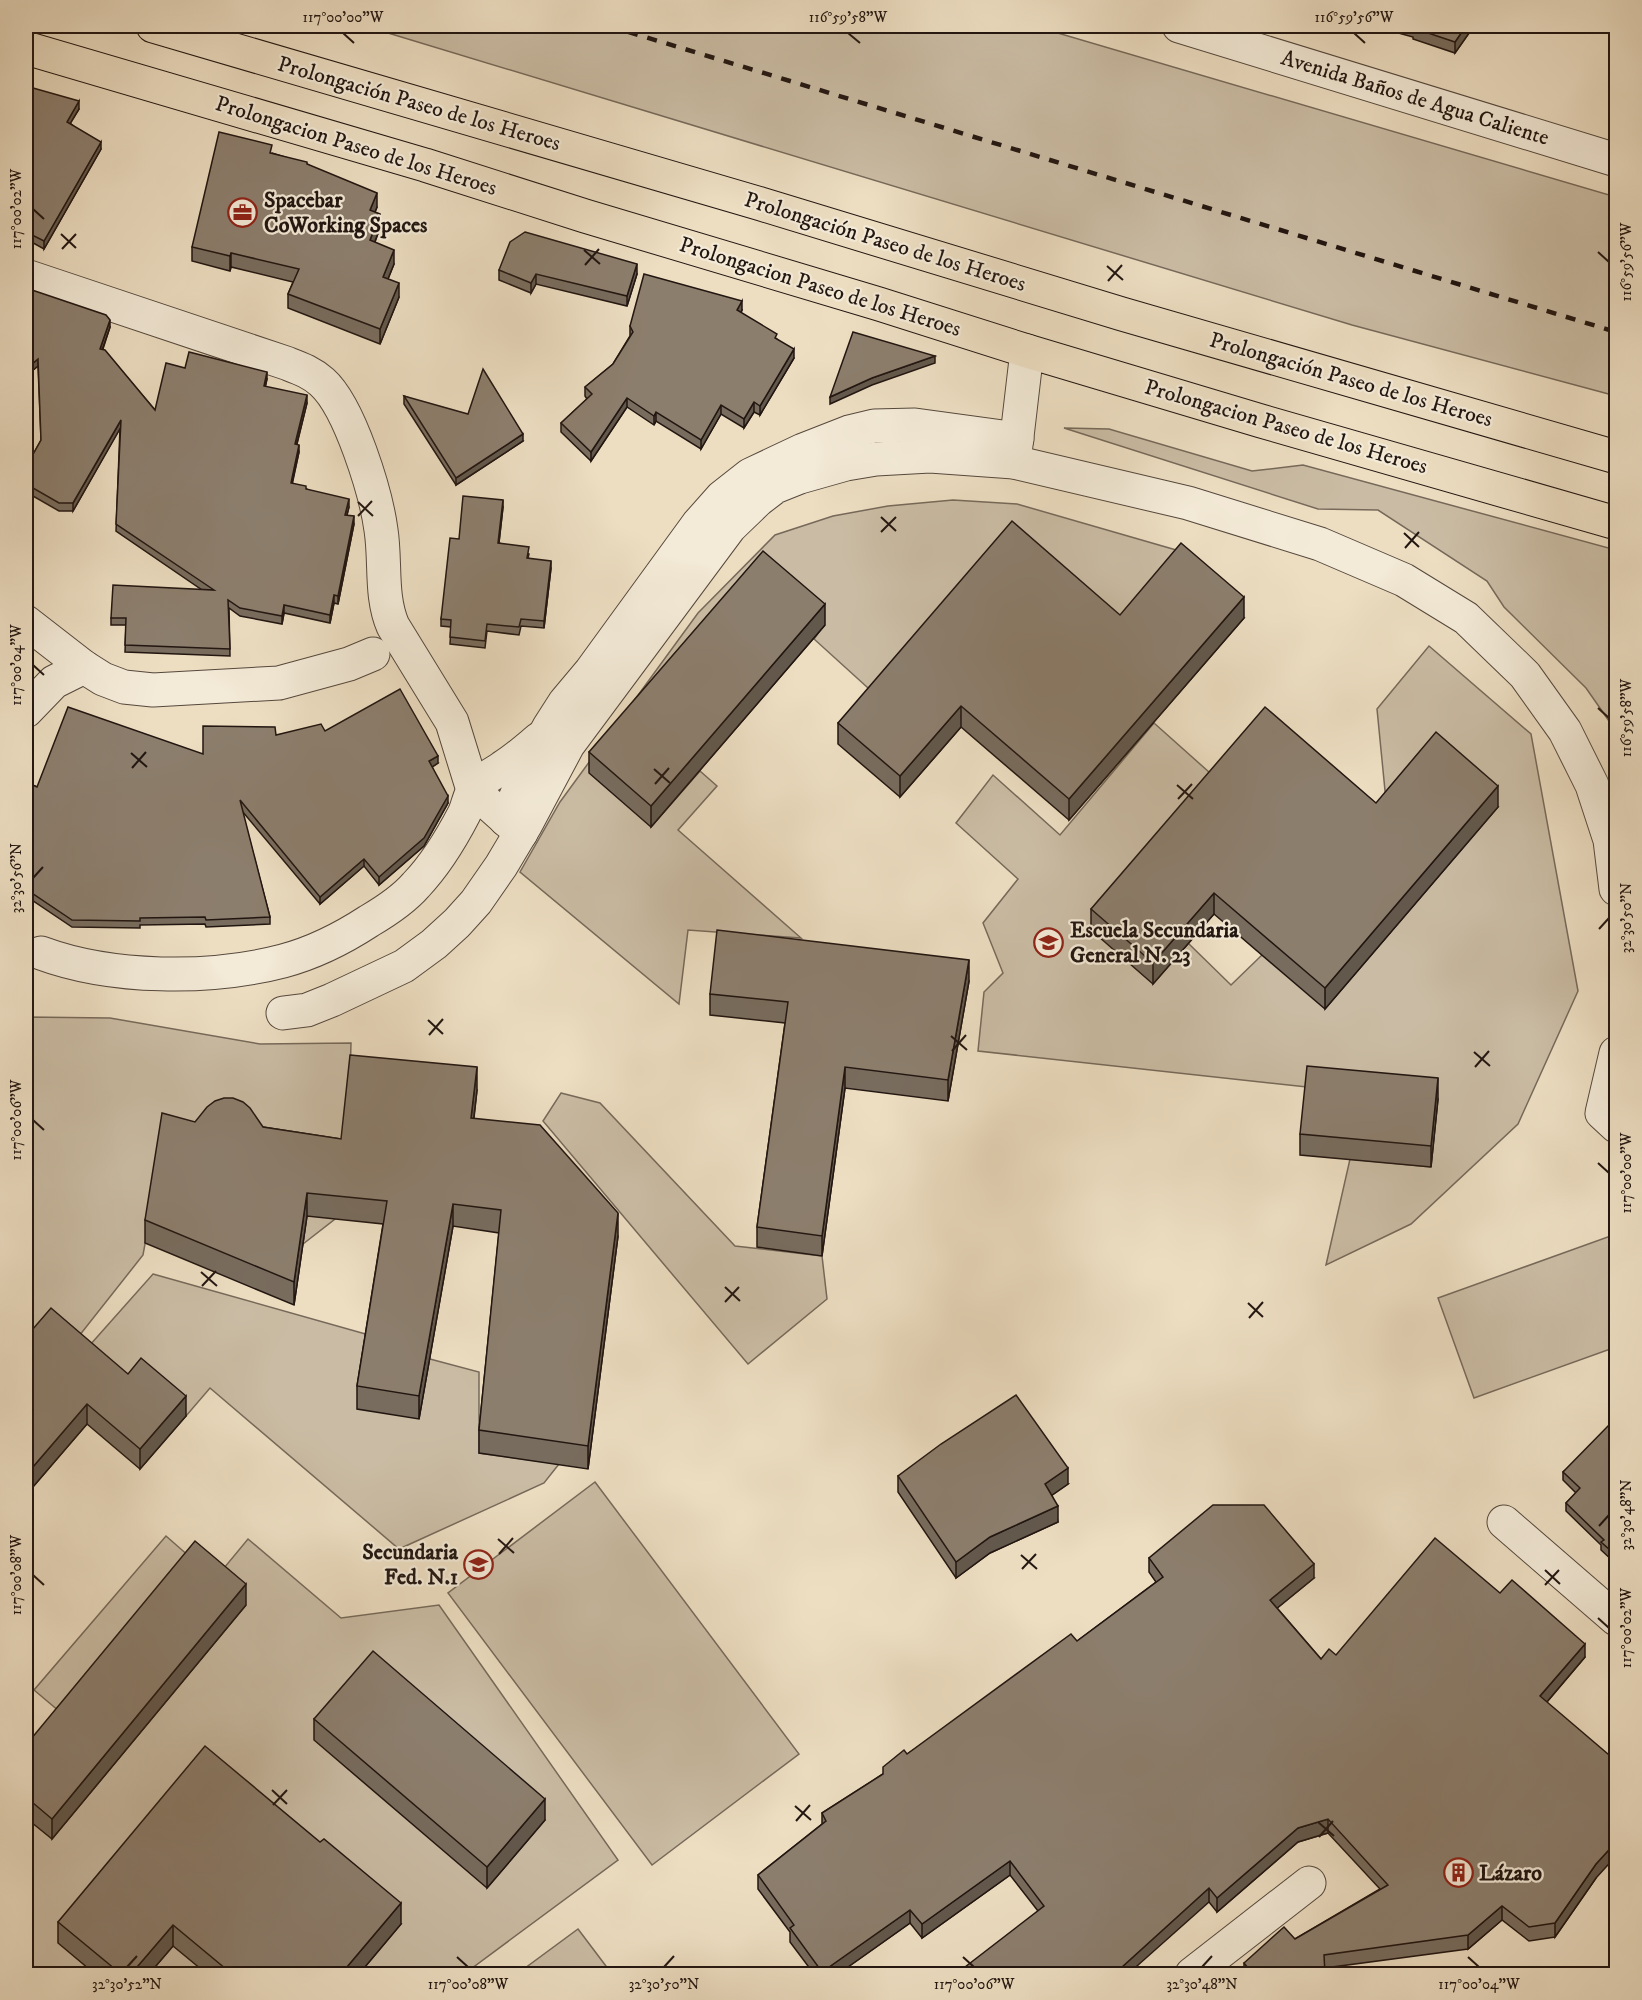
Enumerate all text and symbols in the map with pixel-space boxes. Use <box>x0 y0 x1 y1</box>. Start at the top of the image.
text: 117°00'00"W <box>302 8 384 27</box>
text: 116°59'58"W <box>809 8 887 27</box>
text: 116°59'56"W <box>1315 8 1394 27</box>
street label: Avenida Baños de Agua Caliente <box>1278 44 1552 152</box>
street label: Prolongación Paseo de los Heroes <box>274 51 564 157</box>
street label: Prolongacion Paseo de los Heroes <box>212 90 500 202</box>
text: 117°00'02"W <box>7 169 26 249</box>
street label: Prolongación Paseo de los Heroes <box>741 186 1029 298</box>
place label: Spacebar CoWorking Spaces <box>264 187 428 239</box>
office icon: Spacebar CoWorking Spaces <box>227 197 259 229</box>
text: 116°59'56"W <box>1617 222 1636 301</box>
street label: Prolongacion Paseo de los Heroes <box>676 231 964 343</box>
street label: Prolongación Paseo de los Heroes <box>1206 327 1496 433</box>
street label: Prolongacion Paseo de los Heroes <box>1141 374 1431 480</box>
text: 117°00'04"W <box>7 624 26 706</box>
text: 116°59'58"W <box>1617 679 1636 757</box>
text: 32°30'56"N <box>7 843 26 913</box>
text: 32°30'50"N <box>1617 883 1636 953</box>
place label: Escuela Secundaria General N. 23 <box>1070 917 1239 969</box>
school or university icon: Escuela Secundaria General N. 23 <box>1033 927 1065 959</box>
text: 117°00'06"W <box>7 1079 26 1160</box>
text: 117°00'00"W <box>1617 1132 1636 1214</box>
text: 32°30'48"N <box>1617 1479 1636 1551</box>
text: 117°00'08"W <box>7 1535 26 1615</box>
place label: Secundaria Fed. N.1 <box>362 1539 459 1591</box>
school or university icon: Secundaria Fed. N.1 <box>463 1549 495 1581</box>
text: 117°00'02"W <box>1617 1588 1636 1668</box>
building icon: Lázaro <box>1442 1857 1474 1889</box>
place label: Lázaro <box>1479 1860 1542 1887</box>
text: 32°30'52"N <box>92 1975 162 1994</box>
text: 117°00'08"W <box>428 1975 508 1994</box>
text: 32°30'50"N <box>629 1975 699 1994</box>
text: 117°00'06"W <box>934 1975 1015 1994</box>
text: 32°30'48"N <box>1166 1975 1238 1994</box>
text: 117°00'04"W <box>1438 1975 1520 1994</box>

